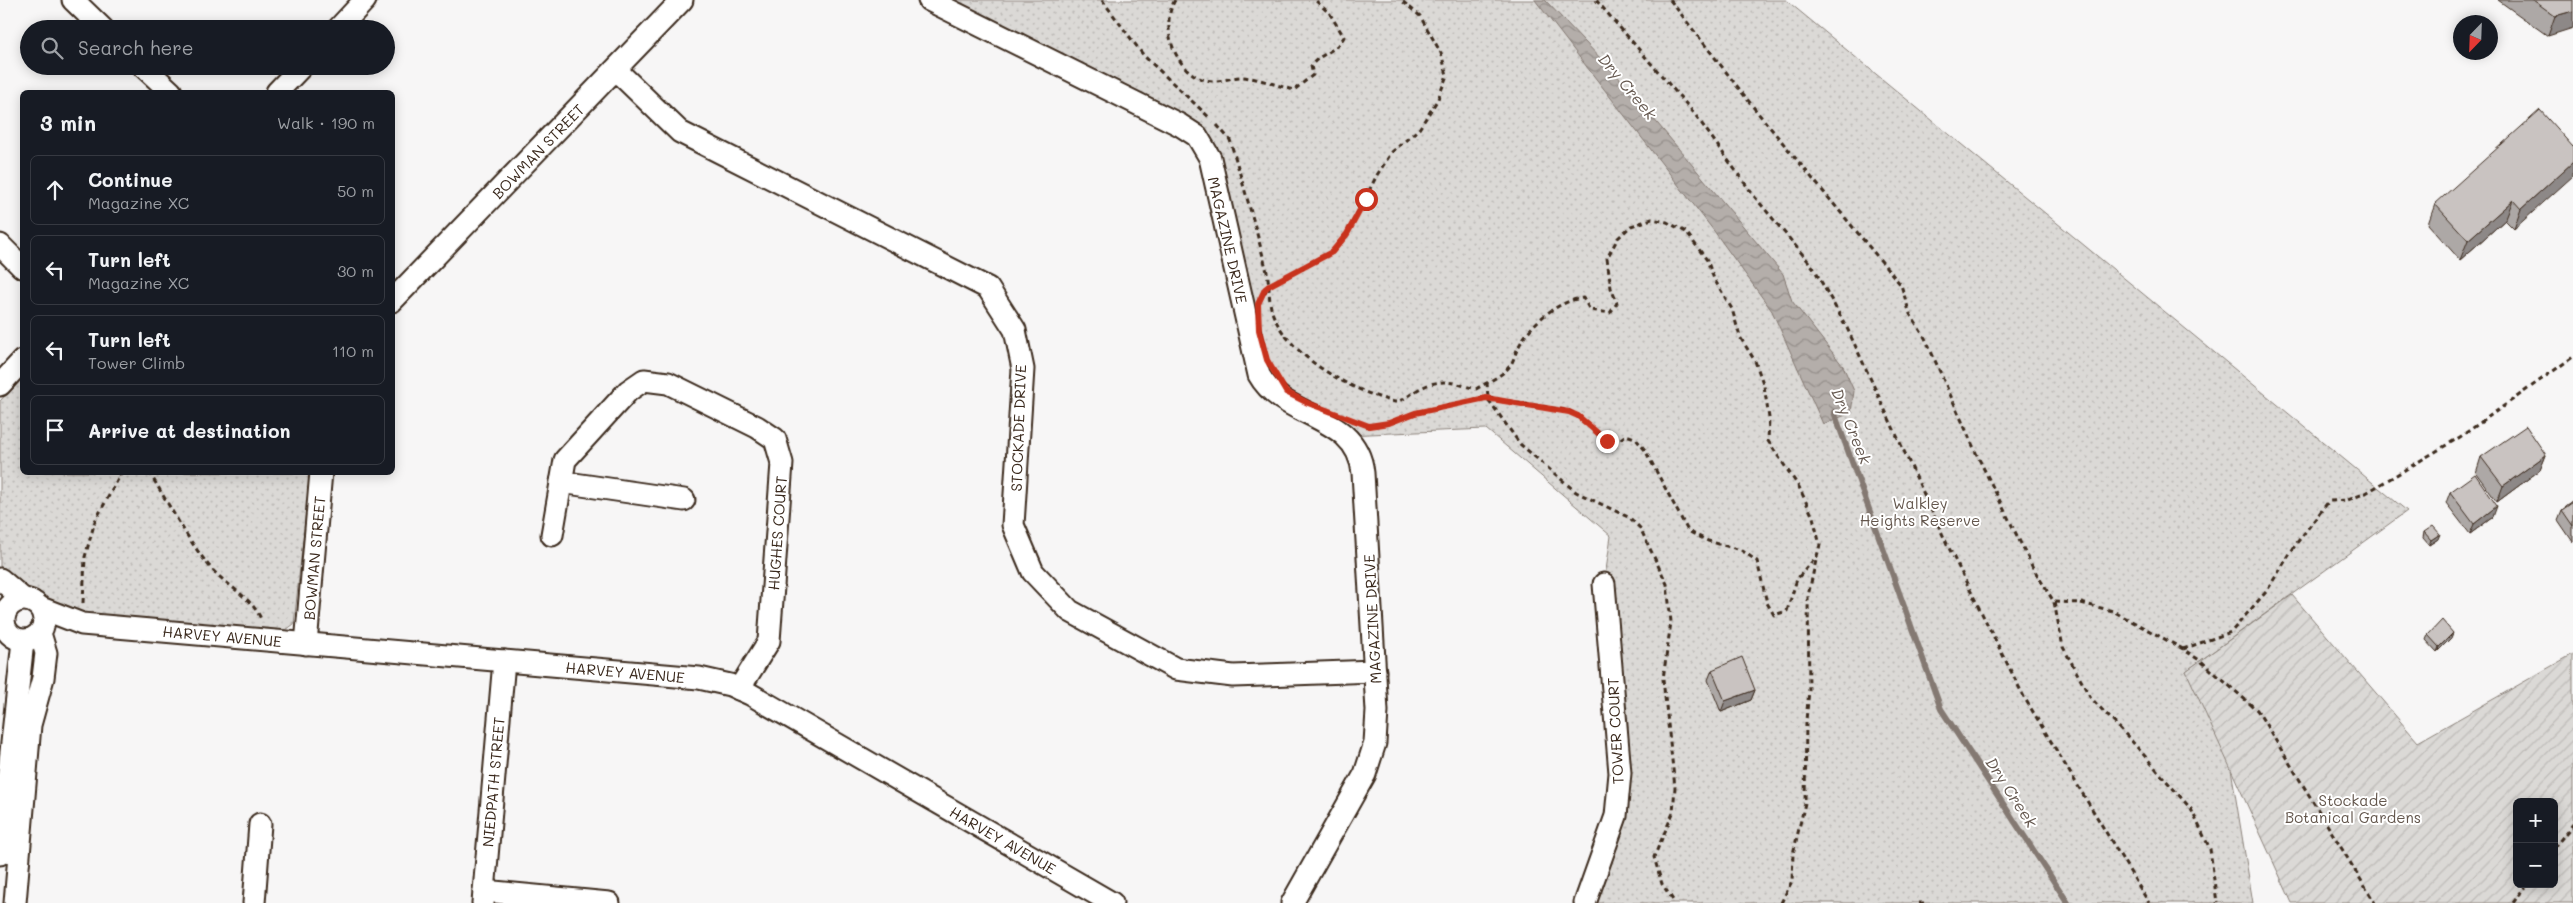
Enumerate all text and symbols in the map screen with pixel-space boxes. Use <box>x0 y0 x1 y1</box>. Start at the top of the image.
north arrow <box>2453 15 2498 60</box>
search box <box>20 20 395 75</box>
icon: search <box>38 34 66 62</box>
text: Search here <box>78 35 194 60</box>
water label: Dry Creek <box>1594 49 1662 124</box>
street label: BOWMAN STREET <box>488 99 588 203</box>
text: 3 min <box>40 109 96 136</box>
text: Walk · 190 m <box>277 112 375 133</box>
text: Continue <box>88 167 173 192</box>
street label: MAGAZINE DRIVE <box>1204 175 1252 306</box>
icon: ahead <box>41 176 69 204</box>
text: 50 m <box>337 180 374 201</box>
route start <box>1355 188 1378 211</box>
text: Magazine XC <box>88 192 189 213</box>
text: Turn left <box>88 247 171 272</box>
icon: left <box>41 256 69 284</box>
text: 30 m <box>337 260 374 281</box>
text: Magazine XC <box>88 272 189 293</box>
text: Turn left <box>88 327 171 352</box>
icon: left <box>41 336 69 364</box>
text: 110 m <box>332 340 374 361</box>
text: Tower Climb <box>88 352 185 373</box>
street label: STOCKADE DRIVE <box>1006 364 1030 492</box>
water label: Dry Creek <box>1827 385 1877 468</box>
icon: arrive <box>41 416 69 444</box>
text: Arrive at destination <box>88 418 291 443</box>
route end <box>1596 430 1619 453</box>
street label: HUGHES COURT <box>763 475 791 591</box>
park label: Walkley Heights Reserve <box>1860 493 1980 530</box>
street label: BOWMAN STREET <box>299 495 329 621</box>
street label: MAGAZINE DRIVE <box>1359 553 1385 684</box>
street label: HARVEY AVENUE <box>162 621 283 651</box>
street label: HARVEY AVENUE <box>565 657 686 687</box>
street label: TOWER COURT <box>1602 677 1628 785</box>
street label: NIEDPATH STREET <box>477 716 509 848</box>
water label: Dry Creek <box>1981 753 2043 832</box>
park label: Stockade Botanical Gardens <box>2285 790 2421 827</box>
map controls <box>2513 798 2558 888</box>
button: + <box>2513 798 2558 843</box>
street label: HARVEY AVENUE <box>946 801 1060 879</box>
button: − <box>2513 843 2558 888</box>

